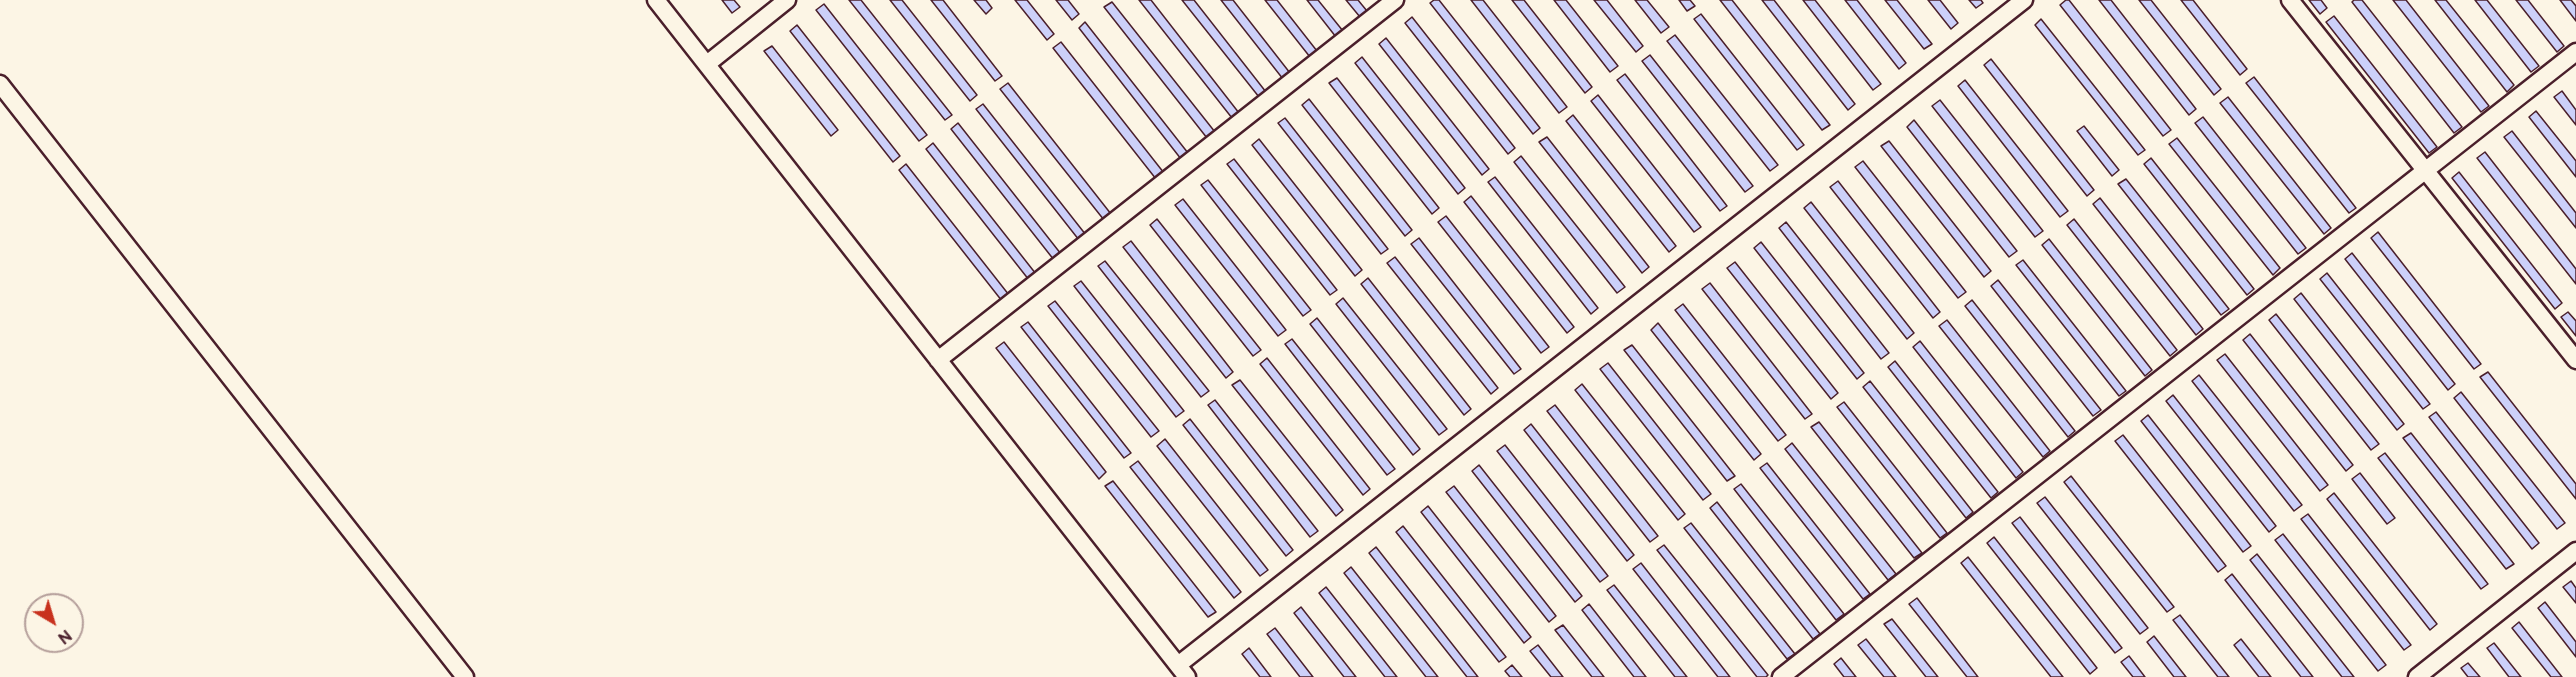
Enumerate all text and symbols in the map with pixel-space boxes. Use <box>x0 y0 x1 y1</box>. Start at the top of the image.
north arrow <box>24 593 84 653</box>
text: N <box>54 625 75 647</box>

